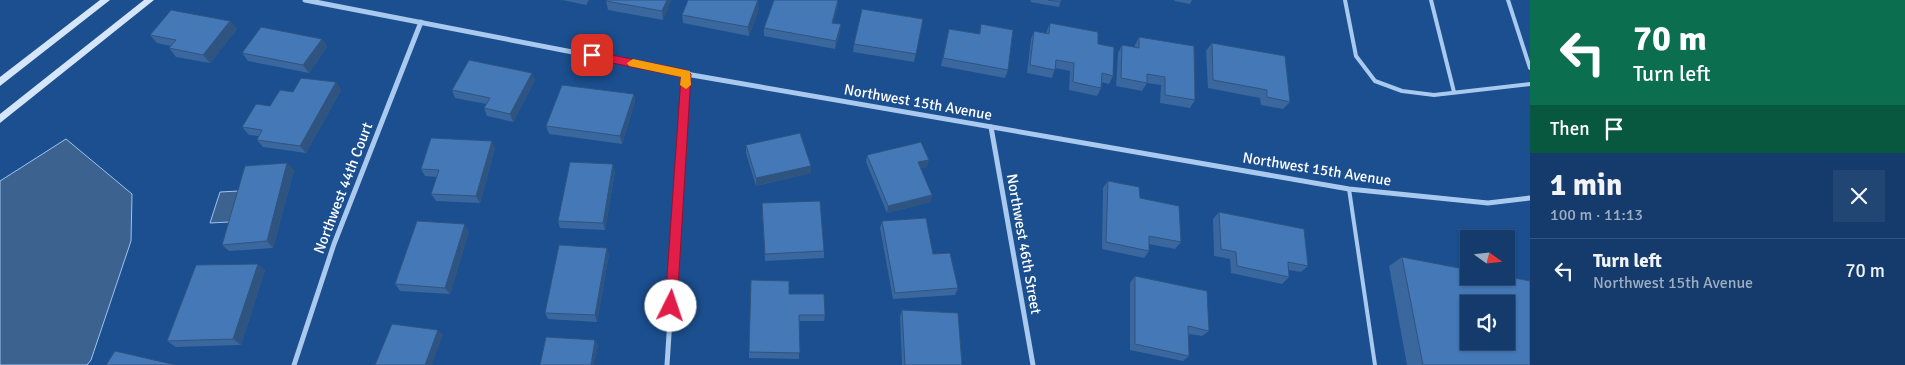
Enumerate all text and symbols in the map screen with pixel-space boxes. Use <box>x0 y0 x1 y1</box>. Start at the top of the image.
text: 70 m <box>1633 17 1707 60</box>
icon: left <box>1550 20 1615 85</box>
pin <box>571 34 613 76</box>
icon: arrive <box>578 41 606 69</box>
text: Turn left <box>1633 60 1711 87</box>
street label: Northwest 15th Avenue <box>843 80 993 124</box>
icon: arrive <box>1600 115 1628 143</box>
text: Then <box>1550 117 1590 141</box>
street label: Northwest 44th Court <box>310 120 376 256</box>
street label: Northwest 15th Avenue <box>1241 148 1393 190</box>
text: 1 min <box>1550 167 1622 204</box>
button: close <box>1833 170 1885 222</box>
street label: Northwest 46th Street <box>1003 172 1045 316</box>
text: 100 m · 11:13 <box>1550 205 1643 225</box>
north arrow <box>1460 230 1515 285</box>
map controls <box>1460 230 1515 350</box>
text: Turn left <box>1593 249 1662 273</box>
icon: left <box>1550 257 1578 285</box>
text: 70 m <box>1845 259 1885 283</box>
text: Northwest 15th Avenue <box>1593 273 1753 293</box>
position arrow <box>644 279 696 331</box>
button: sound <box>1460 295 1515 350</box>

